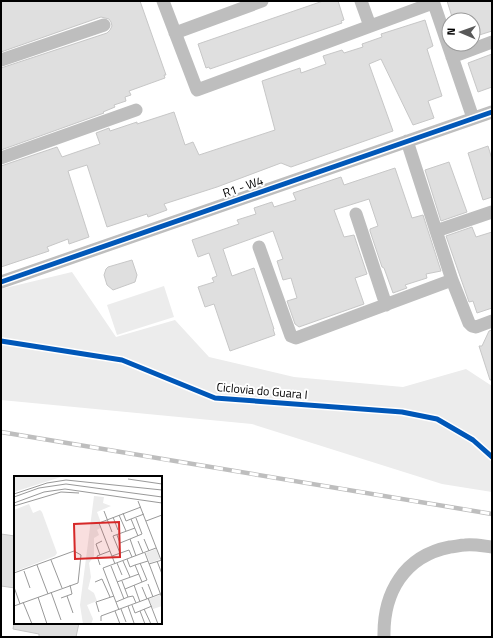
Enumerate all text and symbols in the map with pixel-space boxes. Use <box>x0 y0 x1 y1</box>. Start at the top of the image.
north arrow <box>441 12 481 52</box>
text: N <box>443 28 459 36</box>
street label: R1 - W4 <box>220 171 266 202</box>
street label: Ciclovia do Guara I <box>216 377 308 404</box>
inset map <box>14 476 162 624</box>

